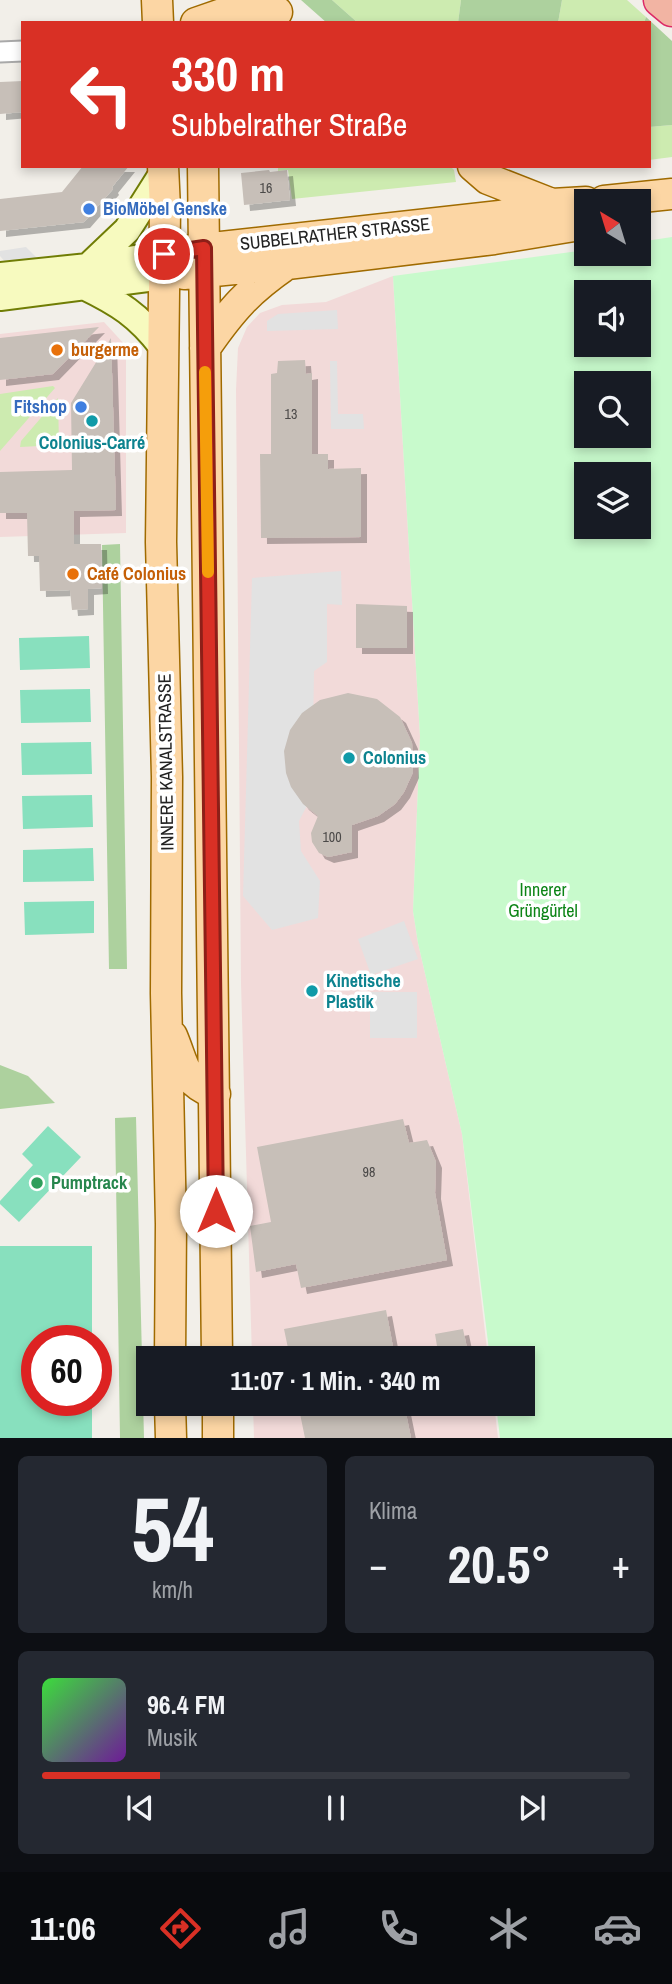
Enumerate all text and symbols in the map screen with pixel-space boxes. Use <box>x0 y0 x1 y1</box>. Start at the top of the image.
text: 330 m <box>171 40 285 106</box>
icon: left <box>56 49 147 140</box>
text: Subbelrather Straße <box>171 103 407 146</box>
house number: 16 <box>260 179 272 197</box>
north arrow <box>574 189 651 266</box>
map controls <box>574 189 651 539</box>
place label: BioMöbel Genske <box>103 196 227 221</box>
marker: BioMöbel Genske <box>81 201 97 217</box>
street label: SUBBELRATHER STRASSE <box>239 211 431 256</box>
pin <box>134 224 194 284</box>
icon: arrive <box>145 235 183 273</box>
button: sound <box>574 280 651 357</box>
place label: burgerme <box>71 337 139 362</box>
marker: burgerme <box>49 342 65 358</box>
button: search <box>574 371 651 448</box>
place label: Fitshop <box>14 394 67 419</box>
marker: Fitshop <box>73 399 89 415</box>
house number: 13 <box>285 405 297 423</box>
marker: Colonius-Carré <box>84 413 100 429</box>
place label: Colonius-Carré <box>39 430 145 455</box>
button: layers <box>574 462 651 539</box>
place label: Café Colonius <box>87 561 186 586</box>
marker: Café Colonius <box>65 566 81 582</box>
street label: INNERE KANALSTRASSE <box>151 673 180 851</box>
place label: Colonius <box>363 745 426 770</box>
marker: Colonius <box>341 750 357 766</box>
house number: 100 <box>322 828 342 846</box>
park label: Innerer Grüngürtel <box>508 877 578 923</box>
place label: Kinetische Plastik <box>326 968 401 1014</box>
marker: Kinetische Plastik <box>304 983 320 999</box>
house number: 98 <box>363 1163 375 1181</box>
place label: Pumptrack <box>51 1170 128 1195</box>
position arrow <box>179 1174 253 1248</box>
marker: Pumptrack <box>29 1175 45 1191</box>
speed limit sign: 60 <box>21 1325 112 1416</box>
text: 11:07 · 1 Min. · 340 m <box>231 1363 440 1398</box>
text: 54 <box>131 1467 214 1589</box>
text: Klima <box>369 1495 417 1526</box>
text: 20.5° <box>448 1529 551 1599</box>
text: − <box>369 1539 387 1590</box>
text: + <box>612 1539 630 1590</box>
text: km/h <box>152 1574 193 1605</box>
text: 96.4 FM <box>147 1687 225 1722</box>
text: Musik <box>147 1722 197 1753</box>
icon: previous <box>121 1789 159 1827</box>
icon: pause <box>317 1789 355 1827</box>
icon: next <box>513 1789 551 1827</box>
icon: directions <box>156 1904 205 1953</box>
icon: music <box>265 1904 314 1953</box>
icon: phone <box>374 1904 423 1953</box>
icon: climate <box>484 1904 533 1953</box>
icon: car <box>593 1904 642 1953</box>
text: 11:06 <box>30 1907 96 1950</box>

